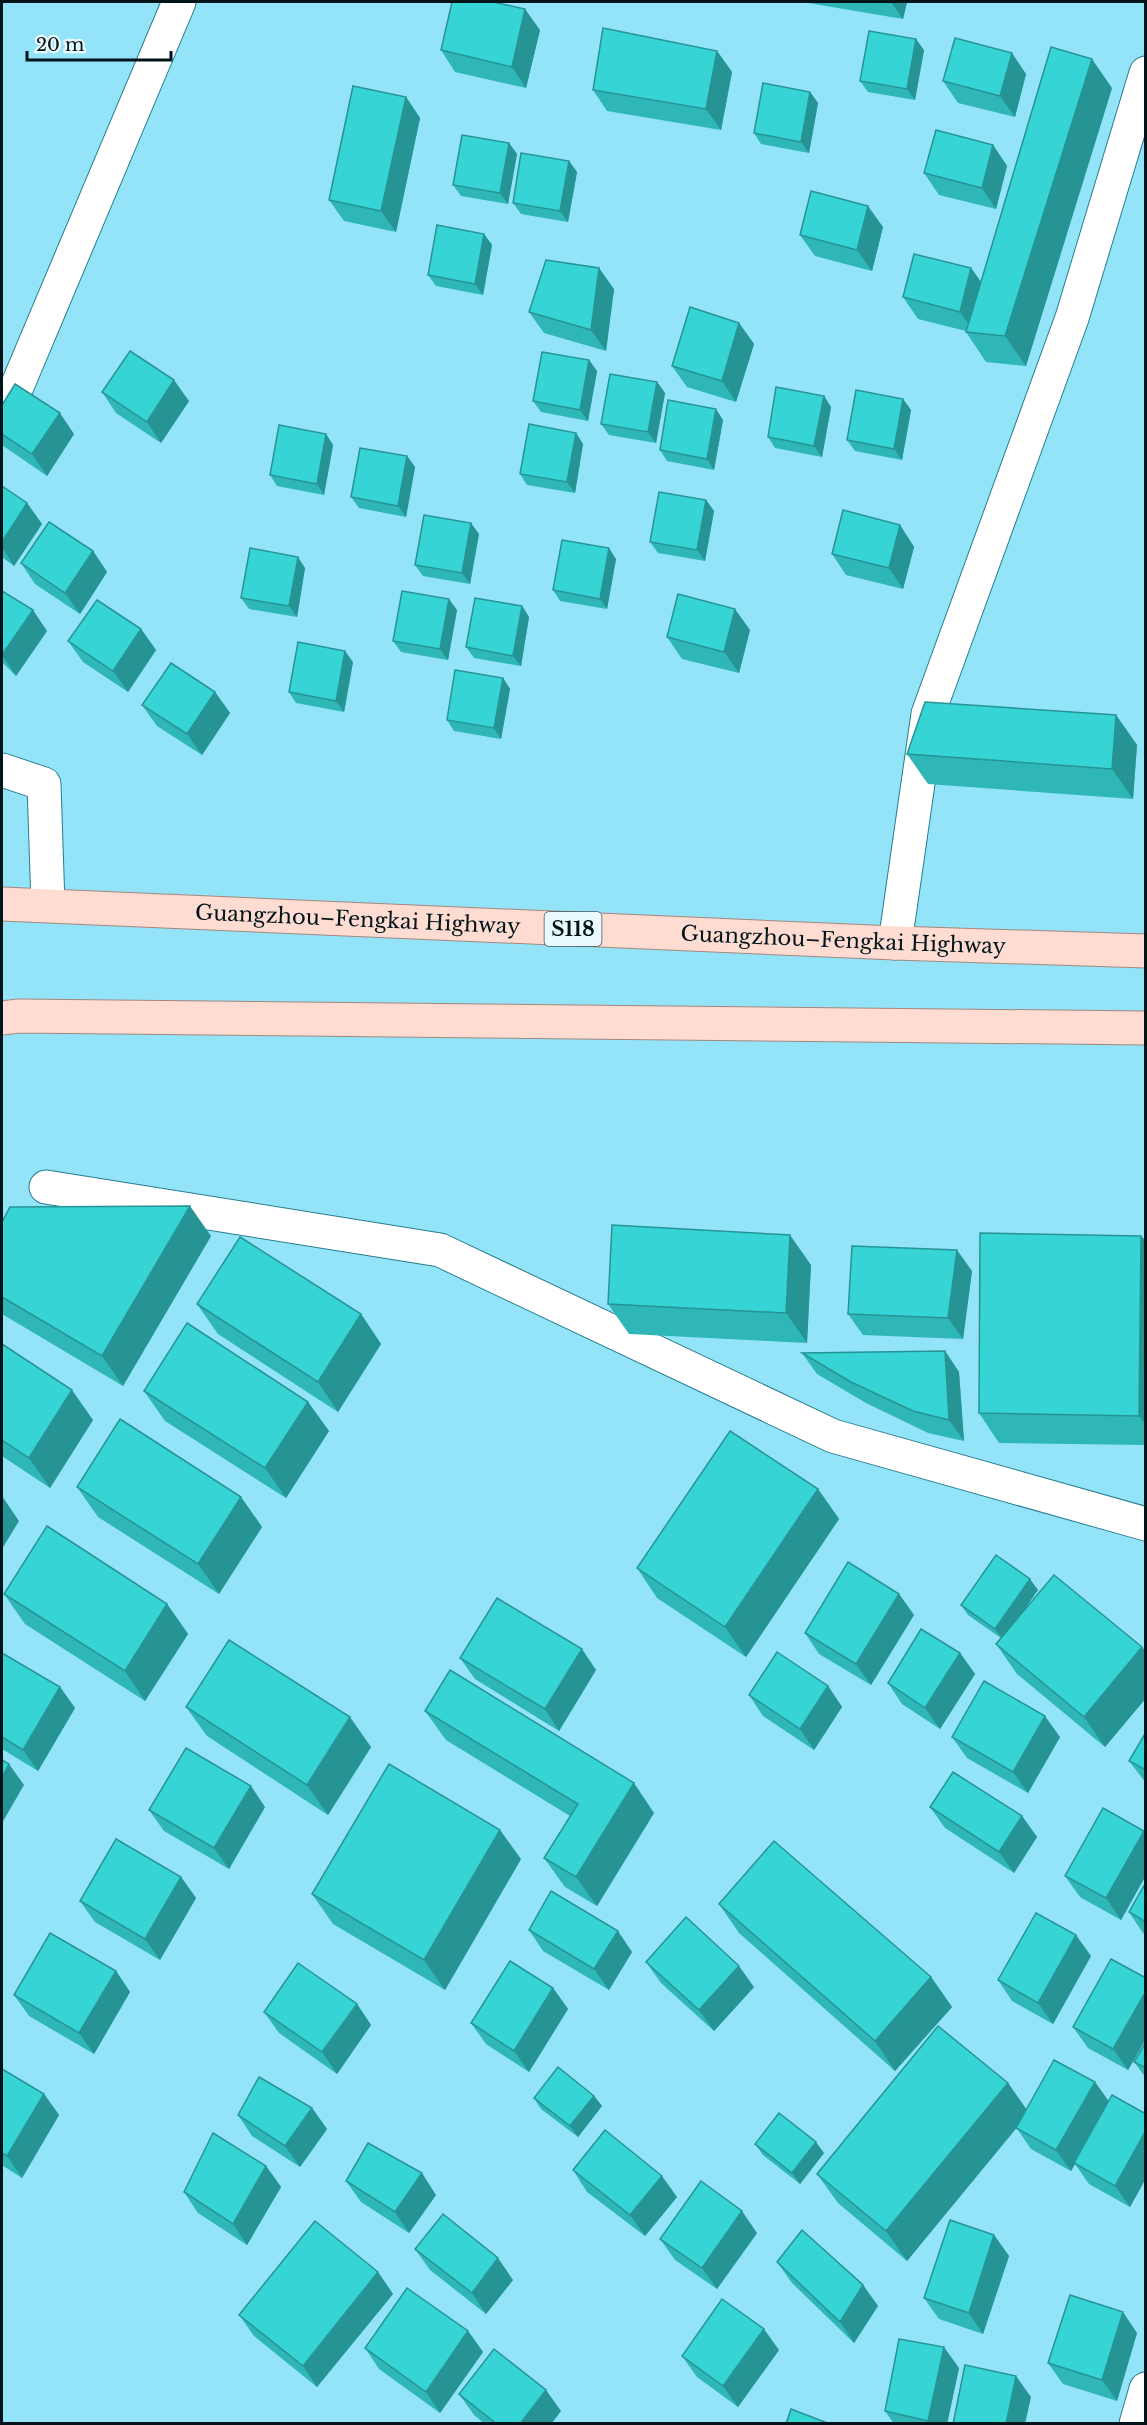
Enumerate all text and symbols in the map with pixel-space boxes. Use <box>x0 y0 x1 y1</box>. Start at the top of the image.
scale bar <box>27 24 171 62</box>
text: 20 m <box>36 34 84 56</box>
street label: Guangzhou–Fengkai Highway <box>194 899 522 940</box>
road number: S118 <box>544 912 602 946</box>
street label: Guangzhou–Fengkai Highway <box>680 921 1007 960</box>

